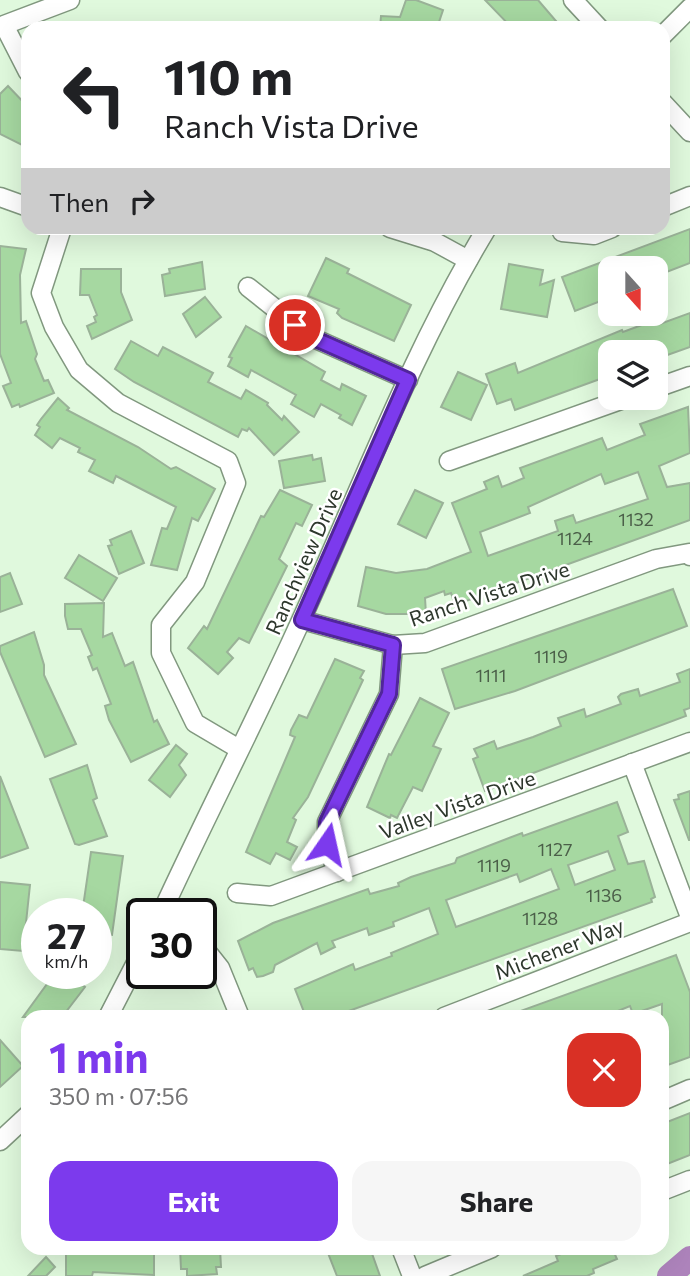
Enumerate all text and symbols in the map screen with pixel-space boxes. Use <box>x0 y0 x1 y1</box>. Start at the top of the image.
text: 110 m <box>164 45 293 105</box>
icon: left <box>49 49 140 140</box>
text: Ranch Vista Drive <box>164 105 419 145</box>
icon: right <box>123 182 161 220</box>
text: Then <box>49 186 109 217</box>
north arrow <box>598 256 668 326</box>
map controls <box>598 256 668 410</box>
pin <box>265 295 325 355</box>
icon: arrive <box>276 306 314 344</box>
button: layers <box>598 340 668 410</box>
street label: Ranchview Drive <box>259 484 347 638</box>
house number: 1132 <box>618 508 654 530</box>
house number: 1124 <box>557 527 593 549</box>
street label: Ranch Vista Drive <box>406 555 572 631</box>
house number: 1119 <box>534 645 568 667</box>
house number: 1111 <box>476 664 506 686</box>
street label: Valley Vista Drive <box>376 764 538 844</box>
position arrow <box>290 807 364 881</box>
house number: 1127 <box>538 838 572 860</box>
house number: 1119 <box>477 854 511 876</box>
house number: 1136 <box>586 884 622 906</box>
speed limit sign: 30 <box>126 898 217 989</box>
house number: 1128 <box>522 907 558 929</box>
street label: Michener Way <box>491 912 627 984</box>
text: 27 <box>47 913 86 956</box>
text: km/h <box>45 950 88 972</box>
text: 1 min <box>49 1030 149 1082</box>
button: close <box>567 1033 641 1107</box>
text: 350 m · 07:56 <box>49 1082 189 1110</box>
button: Exit <box>49 1161 338 1241</box>
button: Share <box>352 1161 641 1241</box>

